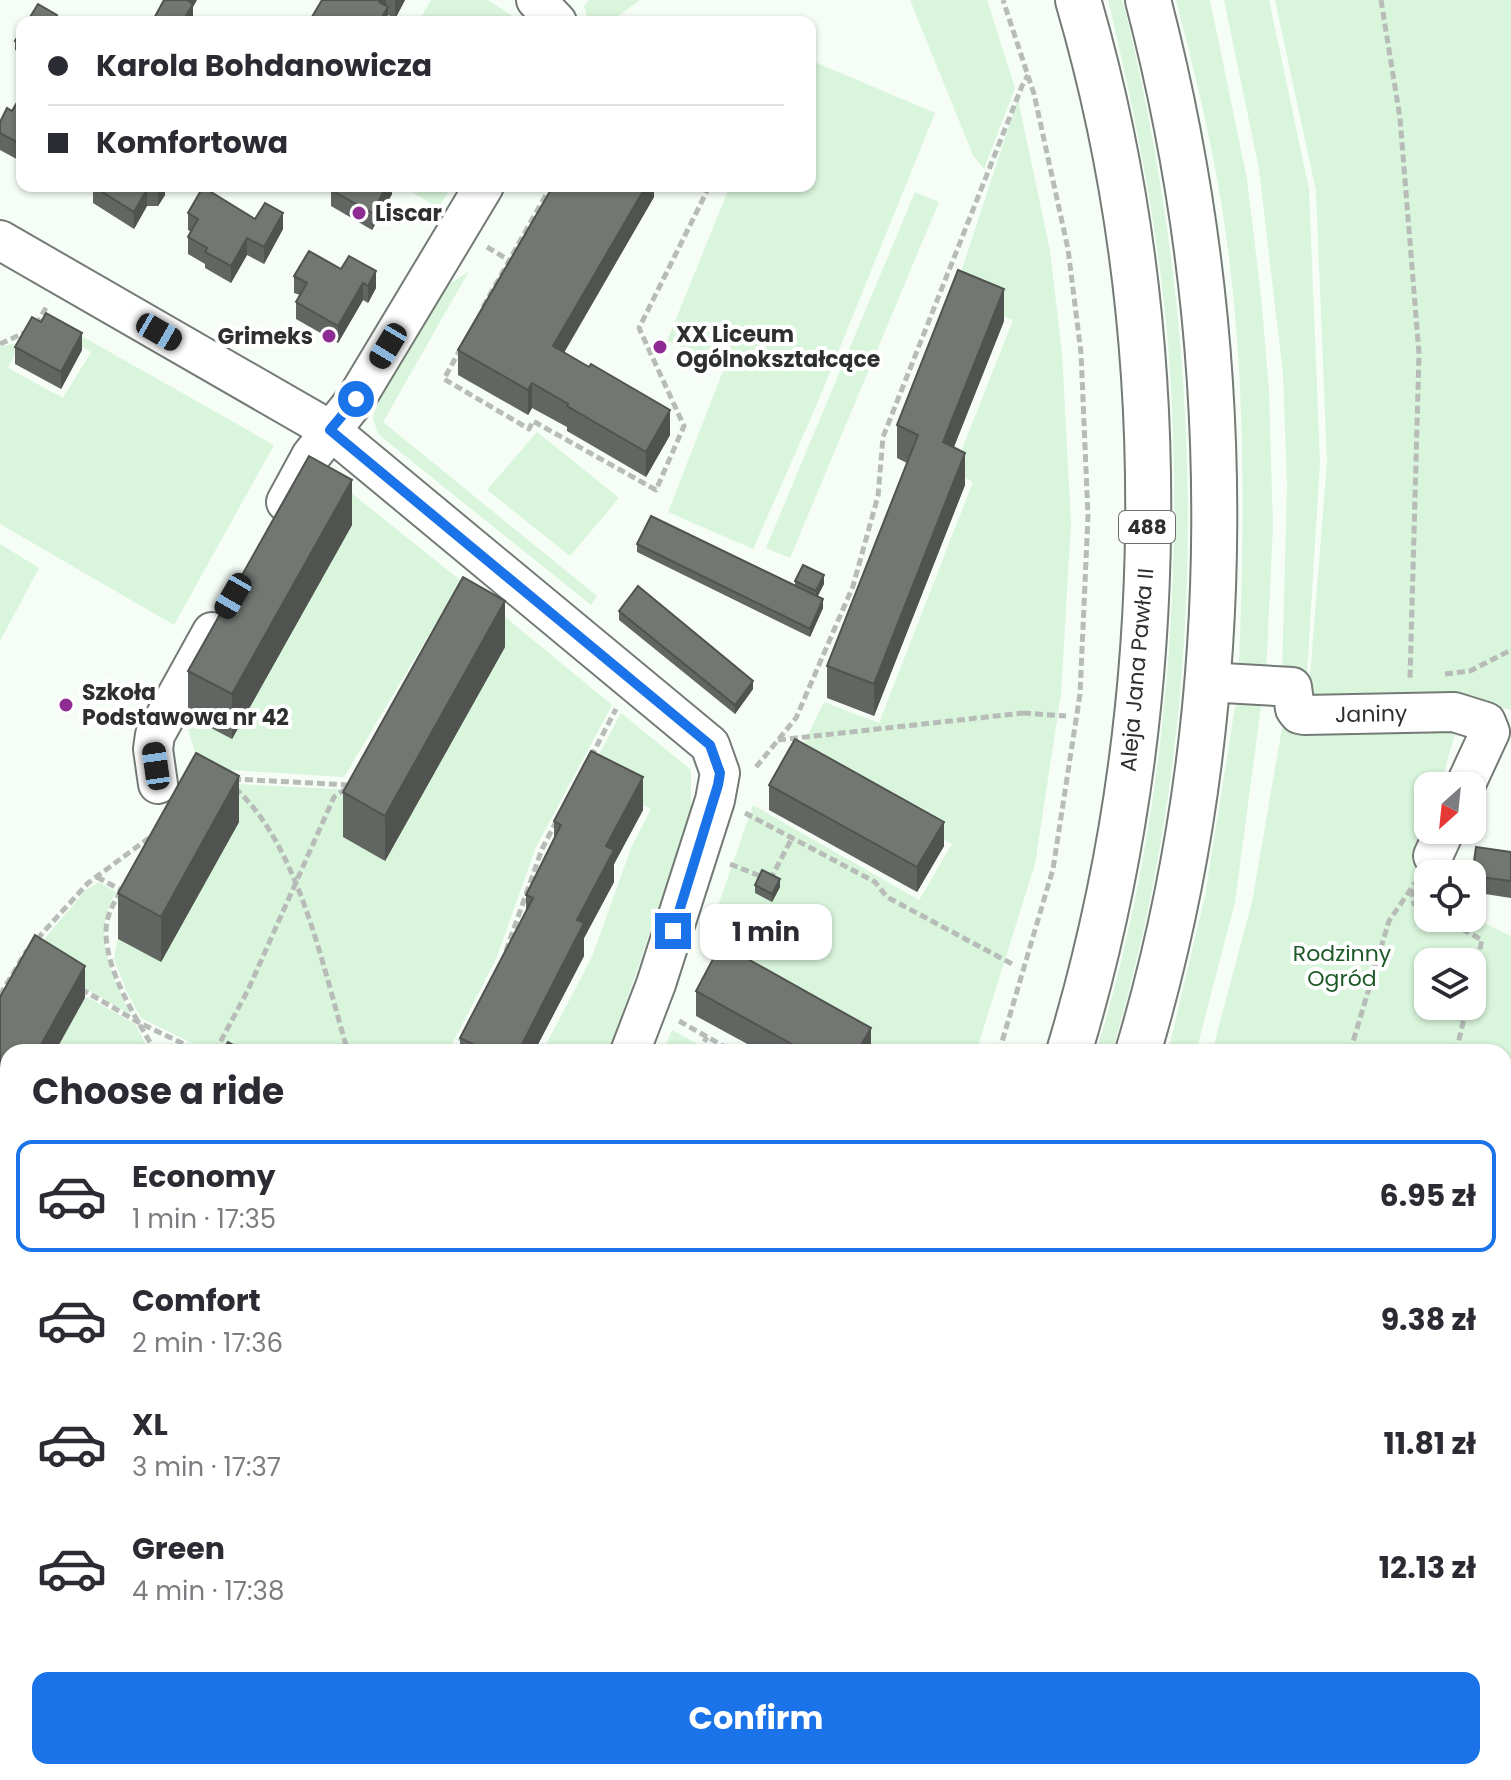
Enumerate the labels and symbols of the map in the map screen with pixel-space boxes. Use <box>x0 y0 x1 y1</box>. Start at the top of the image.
place label: Liscar <box>375 198 442 229</box>
marker: Liscar <box>350 204 368 222</box>
car <box>132 310 186 354</box>
car <box>365 319 411 373</box>
place label: XX Liceum Ogólnokształcące <box>676 319 880 375</box>
place label: Grimeks <box>218 321 313 352</box>
marker: Grimeks <box>320 327 338 345</box>
marker: XX Liceum Ogólnokształcące <box>651 338 669 356</box>
route start <box>338 381 374 417</box>
road number: 488 <box>1119 511 1175 543</box>
street label: Aleja Jana Pawła II <box>1113 567 1161 773</box>
car <box>211 569 255 623</box>
place label: Szkoła Podstawowa nr 42 <box>82 677 289 733</box>
marker: Szkoła Podstawowa nr 42 <box>57 696 75 714</box>
street label: Janiny <box>1334 698 1408 730</box>
car <box>141 741 171 791</box>
north arrow <box>1414 772 1486 844</box>
callout: 1 min <box>701 903 833 959</box>
route end <box>655 913 691 949</box>
park label: Rodzinny Ogród <box>1293 938 1392 994</box>

